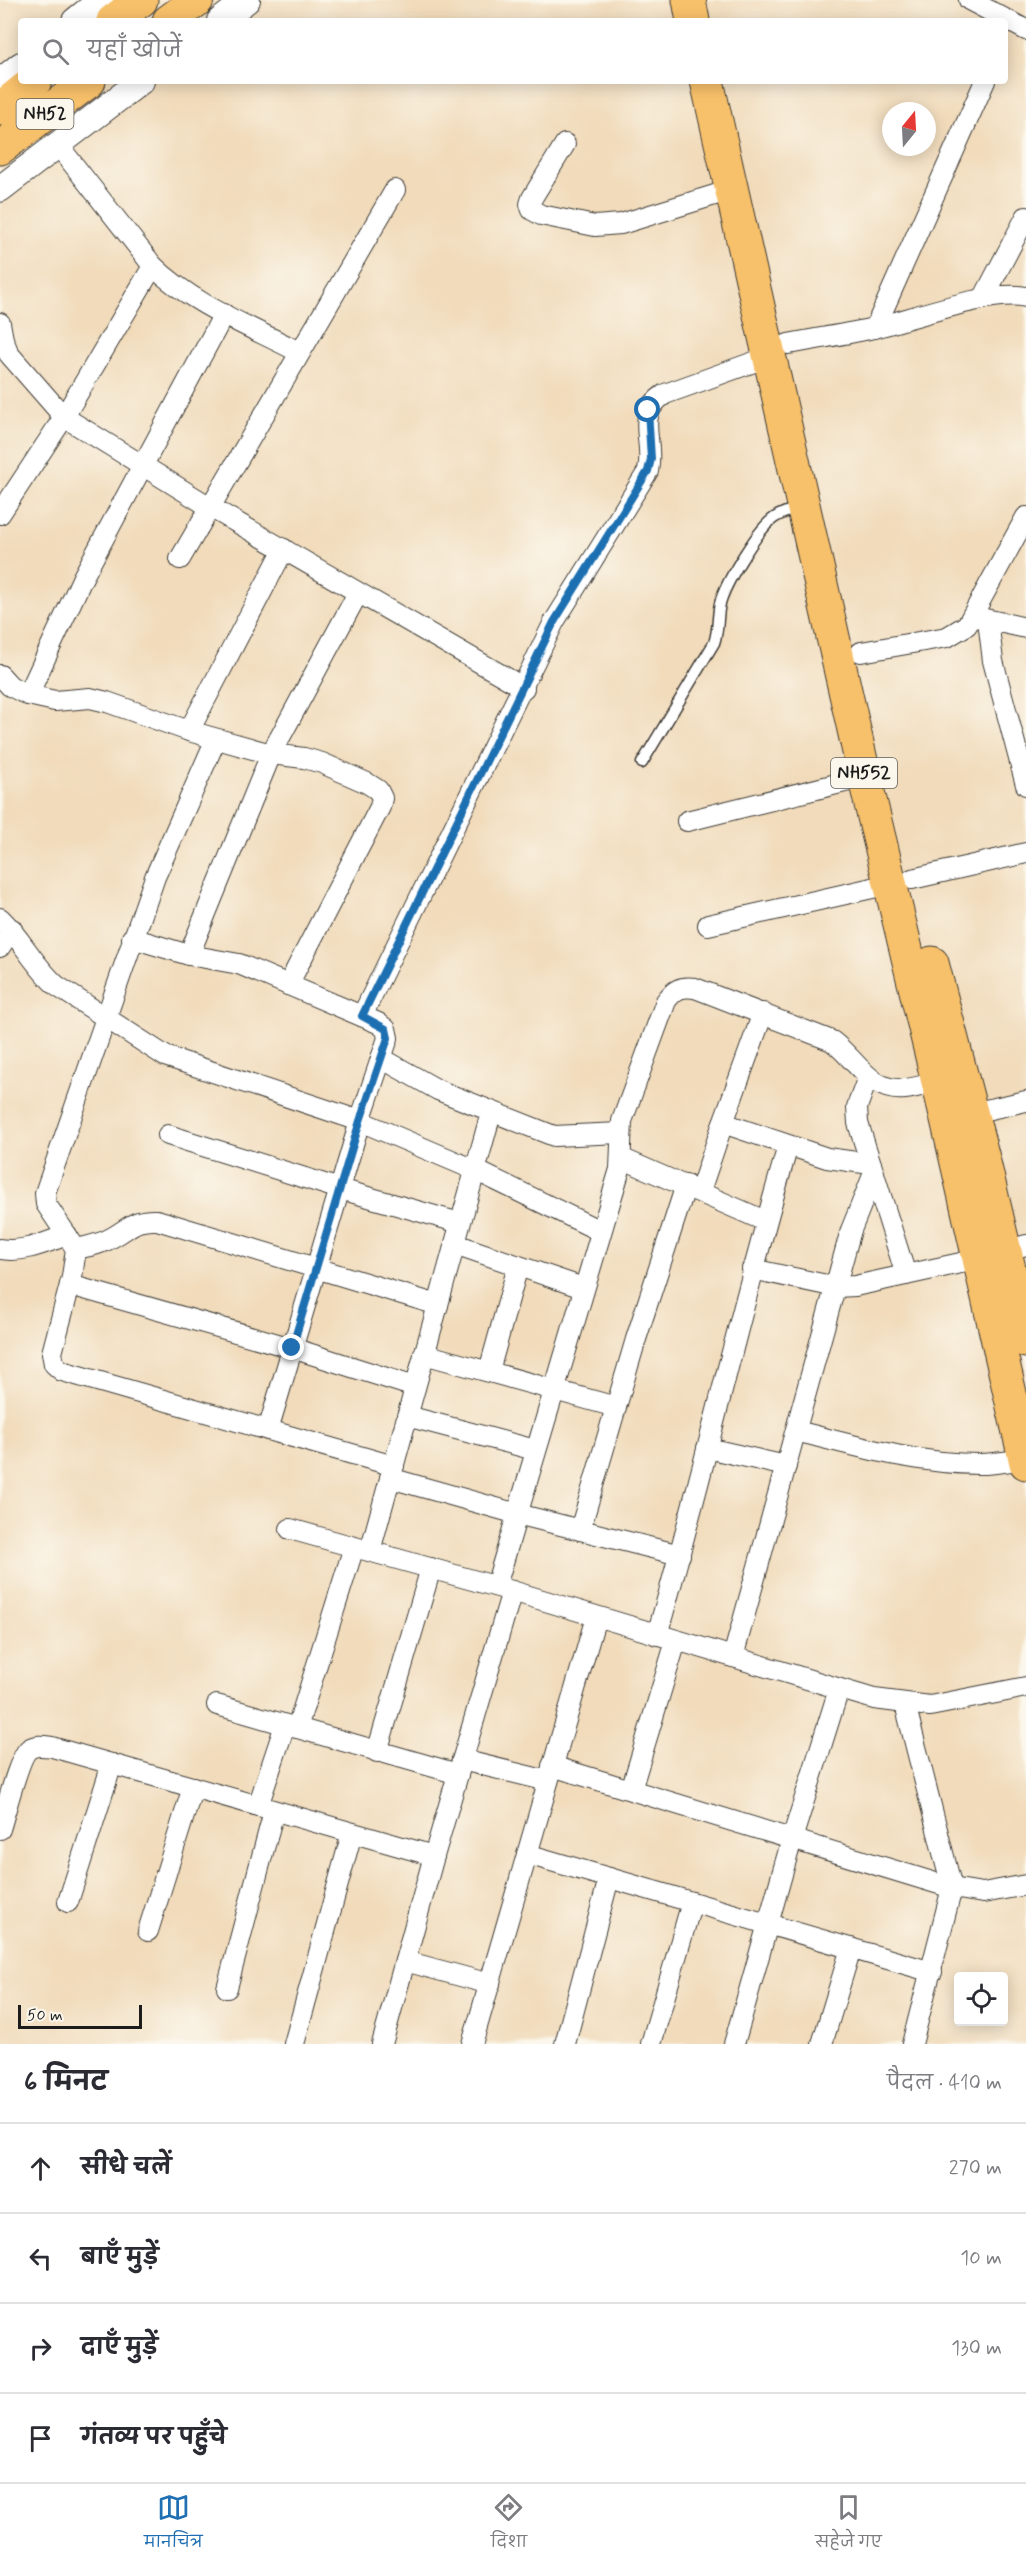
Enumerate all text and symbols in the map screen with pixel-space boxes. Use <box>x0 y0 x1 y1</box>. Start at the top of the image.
search box <box>18 18 1008 84</box>
icon: search <box>39 35 72 68</box>
text: यहाँ खोजें <box>87 37 182 65</box>
road number: NH52 <box>16 99 74 129</box>
north arrow <box>882 102 936 156</box>
route start <box>634 396 660 422</box>
road number: NH552 <box>831 758 897 788</box>
route end <box>278 1334 304 1360</box>
map controls <box>954 1972 1008 2026</box>
button: locate <box>954 1972 1008 2026</box>
scale bar <box>18 2002 142 2030</box>
text: 50 m <box>27 2005 63 2026</box>
text: 6 मिनट <box>24 2066 107 2100</box>
text: पैदल · 410 m <box>887 2070 1002 2097</box>
icon: ahead <box>24 2152 57 2185</box>
text: सीधे चलें <box>81 2154 171 2182</box>
text: 270 m <box>949 2155 1002 2182</box>
icon: left <box>24 2242 57 2275</box>
text: बाएँ मुड़ें <box>81 2244 159 2272</box>
text: 10 m <box>960 2245 1002 2272</box>
icon: right <box>24 2332 57 2365</box>
text: दाएँ मुड़ें <box>81 2334 158 2362</box>
text: 130 m <box>951 2335 1002 2362</box>
icon: arrive <box>24 2422 57 2455</box>
text: गंतव्य पर पहुँचे <box>81 2424 227 2452</box>
tab: मानचित्र <box>144 2491 203 2559</box>
tab: दिशा <box>491 2491 527 2559</box>
tab: सहेजे गए <box>815 2491 882 2559</box>

